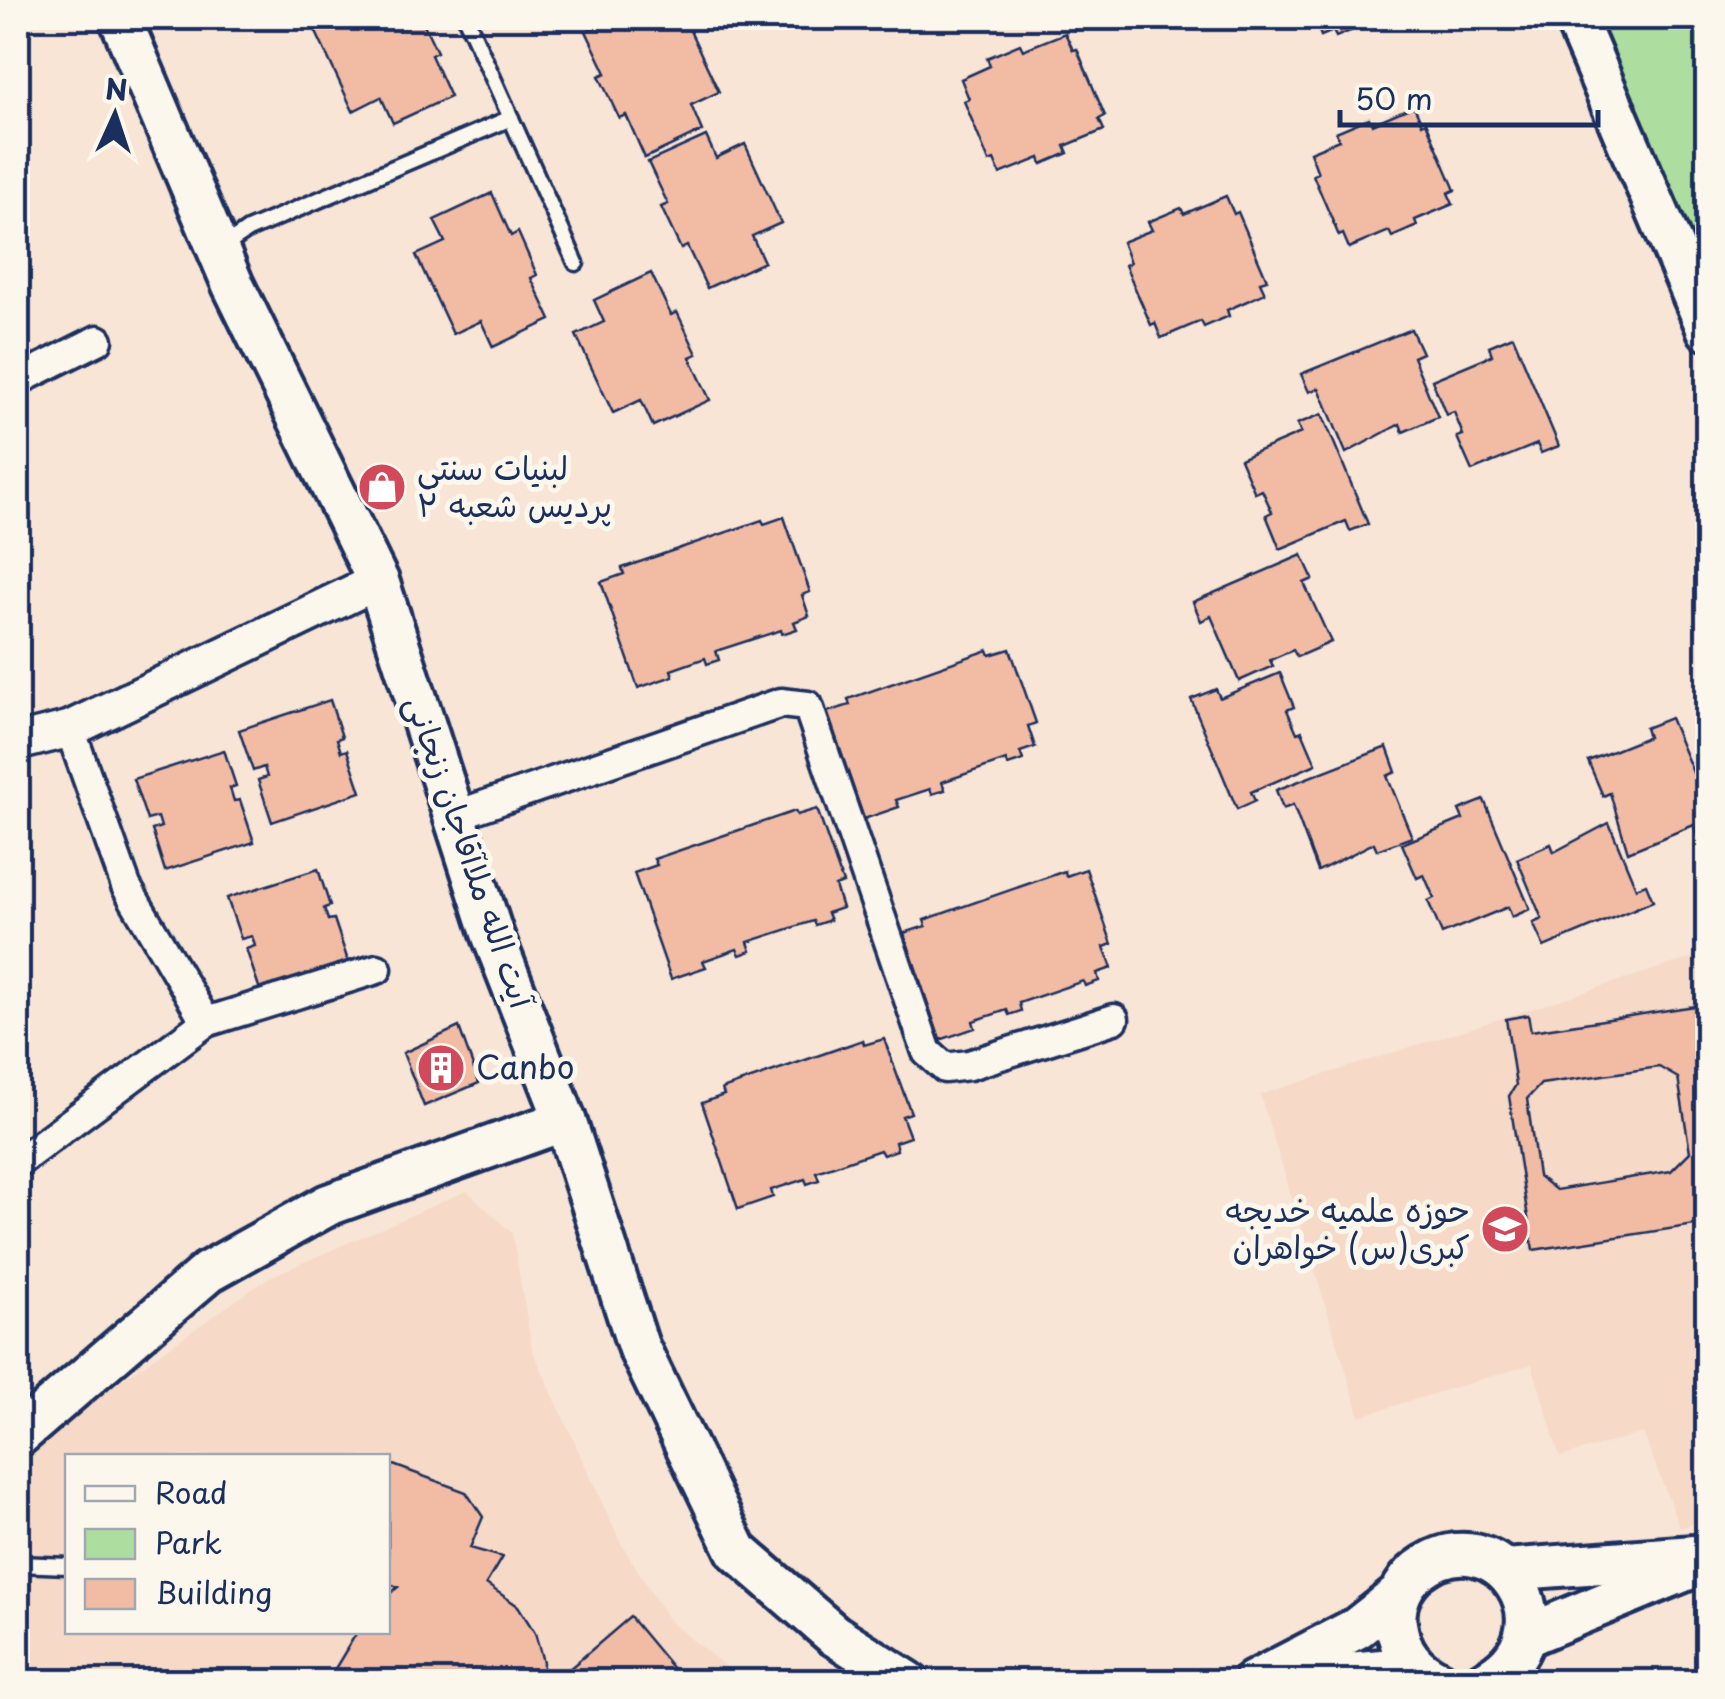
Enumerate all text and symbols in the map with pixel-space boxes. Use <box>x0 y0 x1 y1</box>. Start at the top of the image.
north arrow <box>65 65 165 165</box>
scale bar <box>1340 65 1598 127</box>
text: N <box>104 66 129 111</box>
text: 50 m <box>1355 75 1433 120</box>
place label: لبنیات سنتی پردیس شعبه ۲ <box>417 443 612 528</box>
shop icon: لبنیات سنتی پردیس شعبه ۲ <box>356 461 408 513</box>
street label: آیت الله ملاآقاجان زنجانی <box>395 689 547 1015</box>
building icon: Canbo <box>415 1042 467 1094</box>
place label: Canbo <box>476 1042 574 1090</box>
place label: حوزه علمیه خدیجه کبری(س) خواهران <box>1226 1185 1470 1270</box>
school or university icon: حوزه علمیه خدیجه کبری(س) خواهران <box>1479 1203 1531 1255</box>
legend <box>65 1454 390 1634</box>
text: Road <box>155 1469 228 1514</box>
text: Park <box>155 1519 222 1564</box>
text: Building <box>155 1569 272 1614</box>

